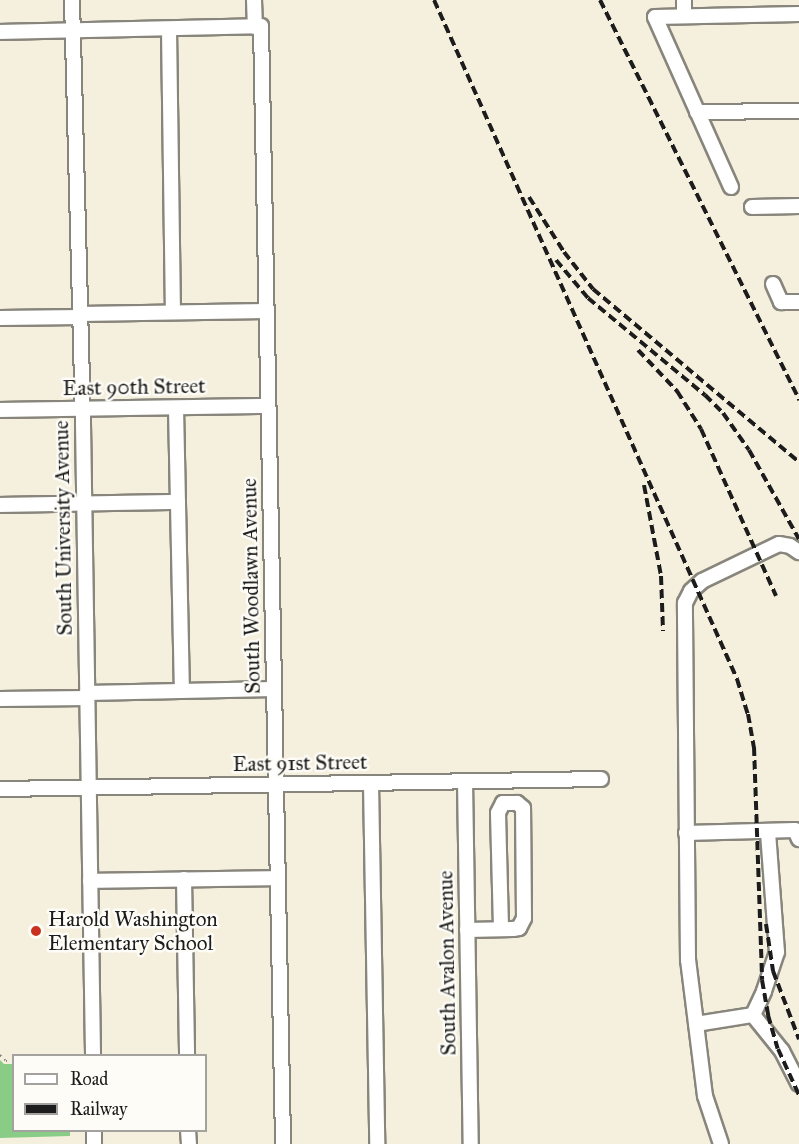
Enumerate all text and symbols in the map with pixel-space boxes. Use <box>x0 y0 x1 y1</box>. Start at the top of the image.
street label: East 90th Street <box>62 373 206 401</box>
street label: South University Avenue <box>49 420 77 636</box>
street label: South Woodlawn Avenue <box>237 478 265 694</box>
street label: East 91st Street <box>232 749 368 777</box>
street label: South Avalon Avenue <box>433 870 461 1056</box>
place label: Harold Washington Elementary School <box>48 906 218 956</box>
marker: Harold Washington Elementary School <box>29 924 43 938</box>
legend <box>12 1054 207 1132</box>
text: Road <box>70 1068 108 1090</box>
text: Railway <box>70 1098 127 1120</box>

